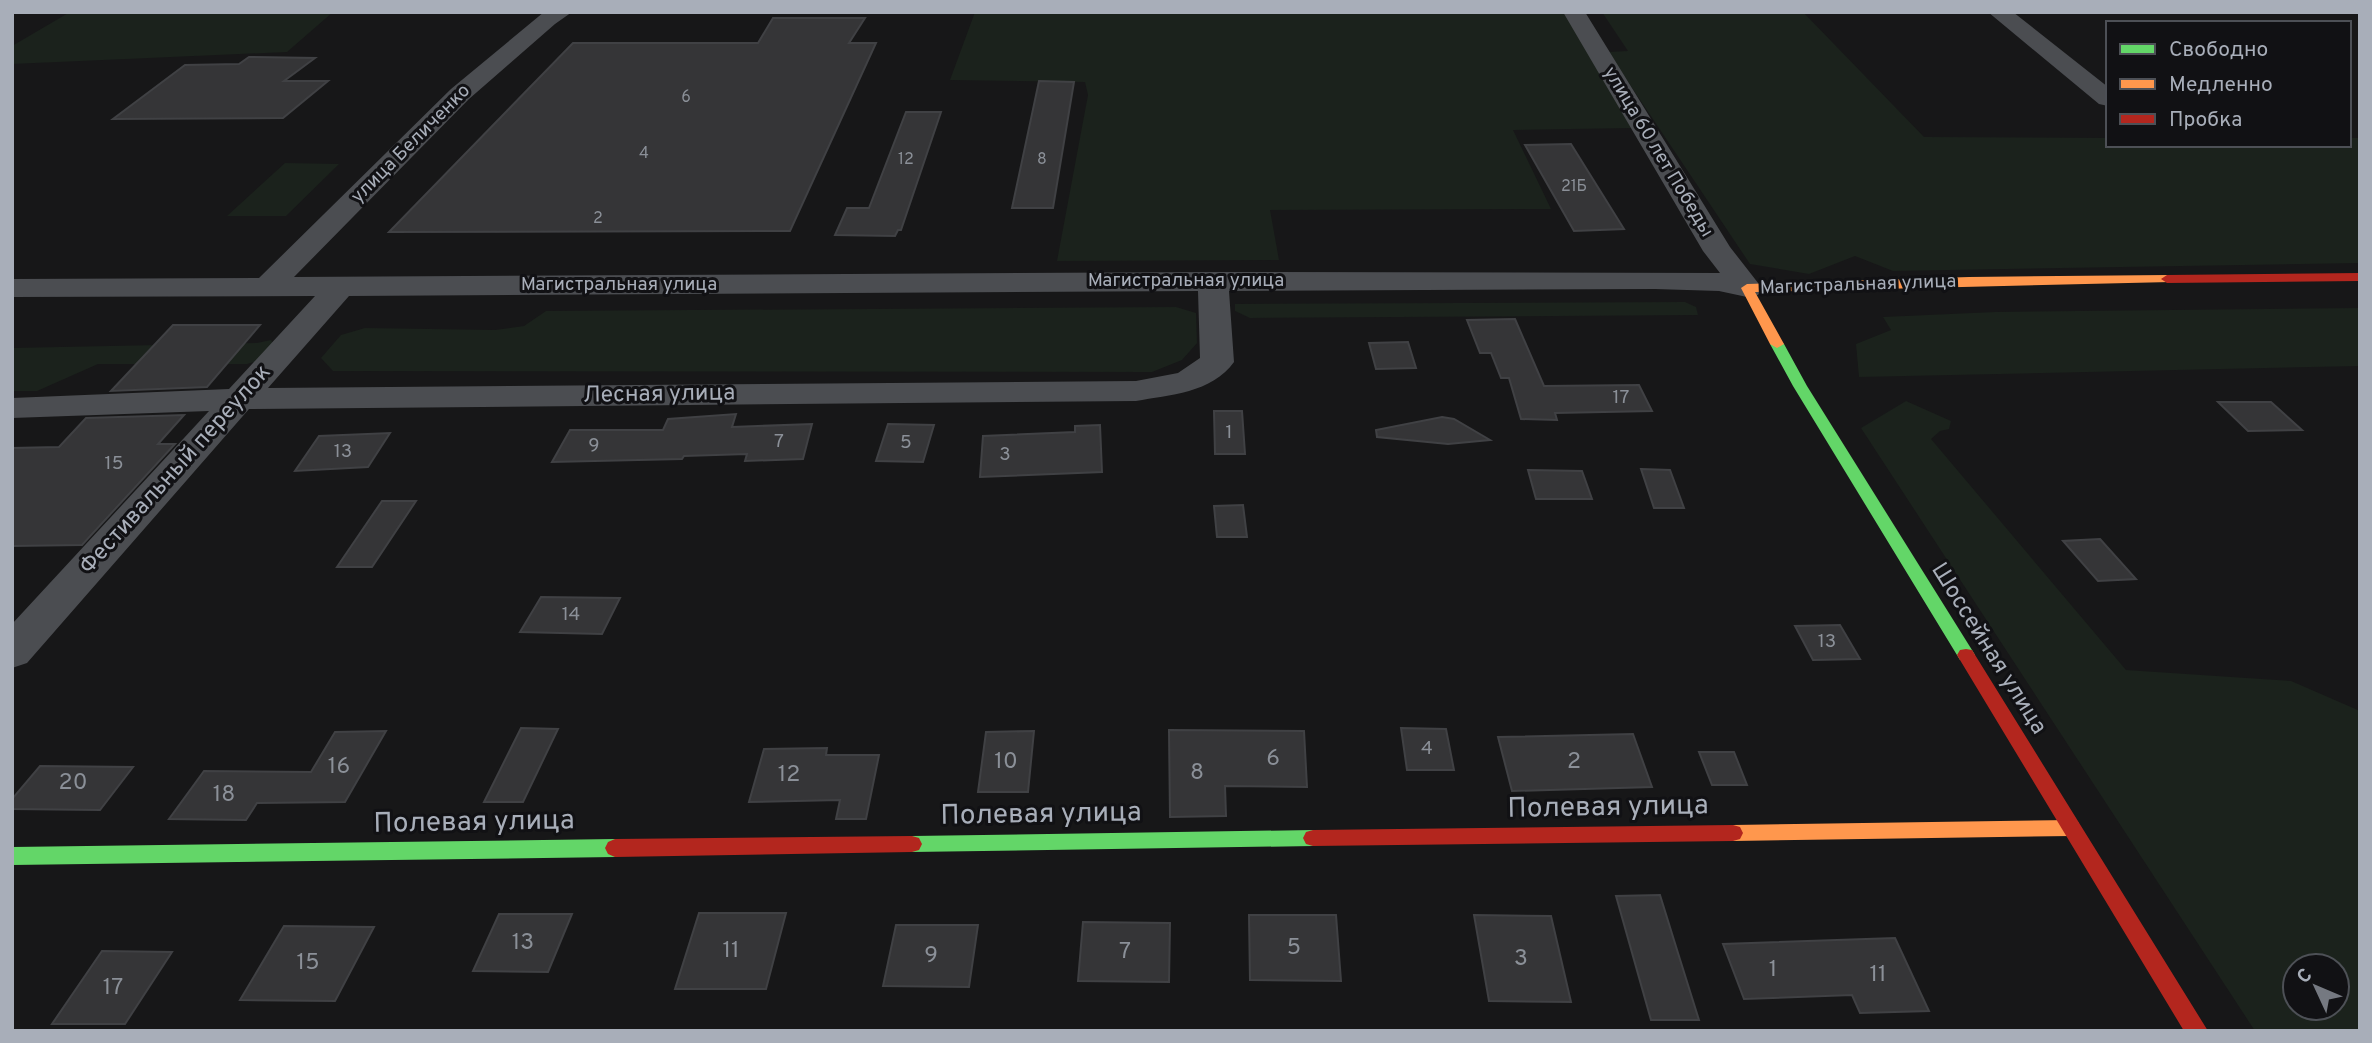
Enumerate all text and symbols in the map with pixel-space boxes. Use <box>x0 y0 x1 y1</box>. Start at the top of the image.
legend <box>2106 21 2351 147</box>
text: Свободно <box>2169 37 2268 64</box>
street label: улица 60 лет Победы <box>1598 62 1718 242</box>
text: Медленно <box>2169 72 2273 99</box>
street label: улица Беличенко <box>346 79 476 209</box>
house number: 6 <box>681 88 691 108</box>
text: Пробка <box>2169 107 2242 134</box>
house number: 4 <box>639 144 649 164</box>
house number: 12 <box>898 150 914 170</box>
house number: 8 <box>1037 150 1047 170</box>
house number: 21Б <box>1561 177 1587 197</box>
house number: 2 <box>593 209 603 229</box>
street label: Магистральная улица <box>1088 269 1284 293</box>
street label: Магистральная улица <box>1759 270 1957 300</box>
street label: Магистральная улица <box>521 273 717 297</box>
street label: Фестивальный переулок <box>74 359 278 581</box>
street label: Лесная улица <box>583 379 735 411</box>
house number: 17 <box>1613 386 1630 410</box>
house number: 1 <box>1225 421 1233 445</box>
house number: 7 <box>774 430 784 454</box>
house number: 5 <box>900 431 912 455</box>
house number: 9 <box>588 434 600 458</box>
house number: 13 <box>334 440 352 464</box>
house number: 3 <box>999 443 1011 467</box>
house number: 15 <box>105 452 123 476</box>
street label: Шоссейная улица <box>1924 558 2052 740</box>
house number: 14 <box>562 603 580 627</box>
house number: 13 <box>1818 630 1836 654</box>
house number: 4 <box>1421 737 1433 761</box>
house number: 6 <box>1266 745 1280 774</box>
house number: 10 <box>994 748 1018 777</box>
house number: 2 <box>1567 748 1581 777</box>
house number: 16 <box>328 753 350 782</box>
house number: 8 <box>1190 759 1204 788</box>
house number: 12 <box>778 761 800 790</box>
house number: 20 <box>59 769 87 798</box>
house number: 18 <box>213 781 235 810</box>
street label: Полевая улица <box>1507 788 1709 828</box>
street label: Полевая улица <box>940 795 1142 835</box>
street label: Полевая улица <box>373 803 575 843</box>
house number: 13 <box>512 929 534 958</box>
house number: 5 <box>1287 934 1301 963</box>
house number: 11 <box>722 937 740 966</box>
house number: 7 <box>1119 938 1131 967</box>
house number: 9 <box>924 942 938 971</box>
house number: 3 <box>1514 945 1528 974</box>
house number: 15 <box>297 949 319 978</box>
north arrow <box>2281 952 2351 1022</box>
house number: 1 <box>1769 956 1777 985</box>
house number: 11 <box>1869 961 1887 990</box>
text: С <box>2292 964 2318 989</box>
house number: 17 <box>103 974 123 1003</box>

